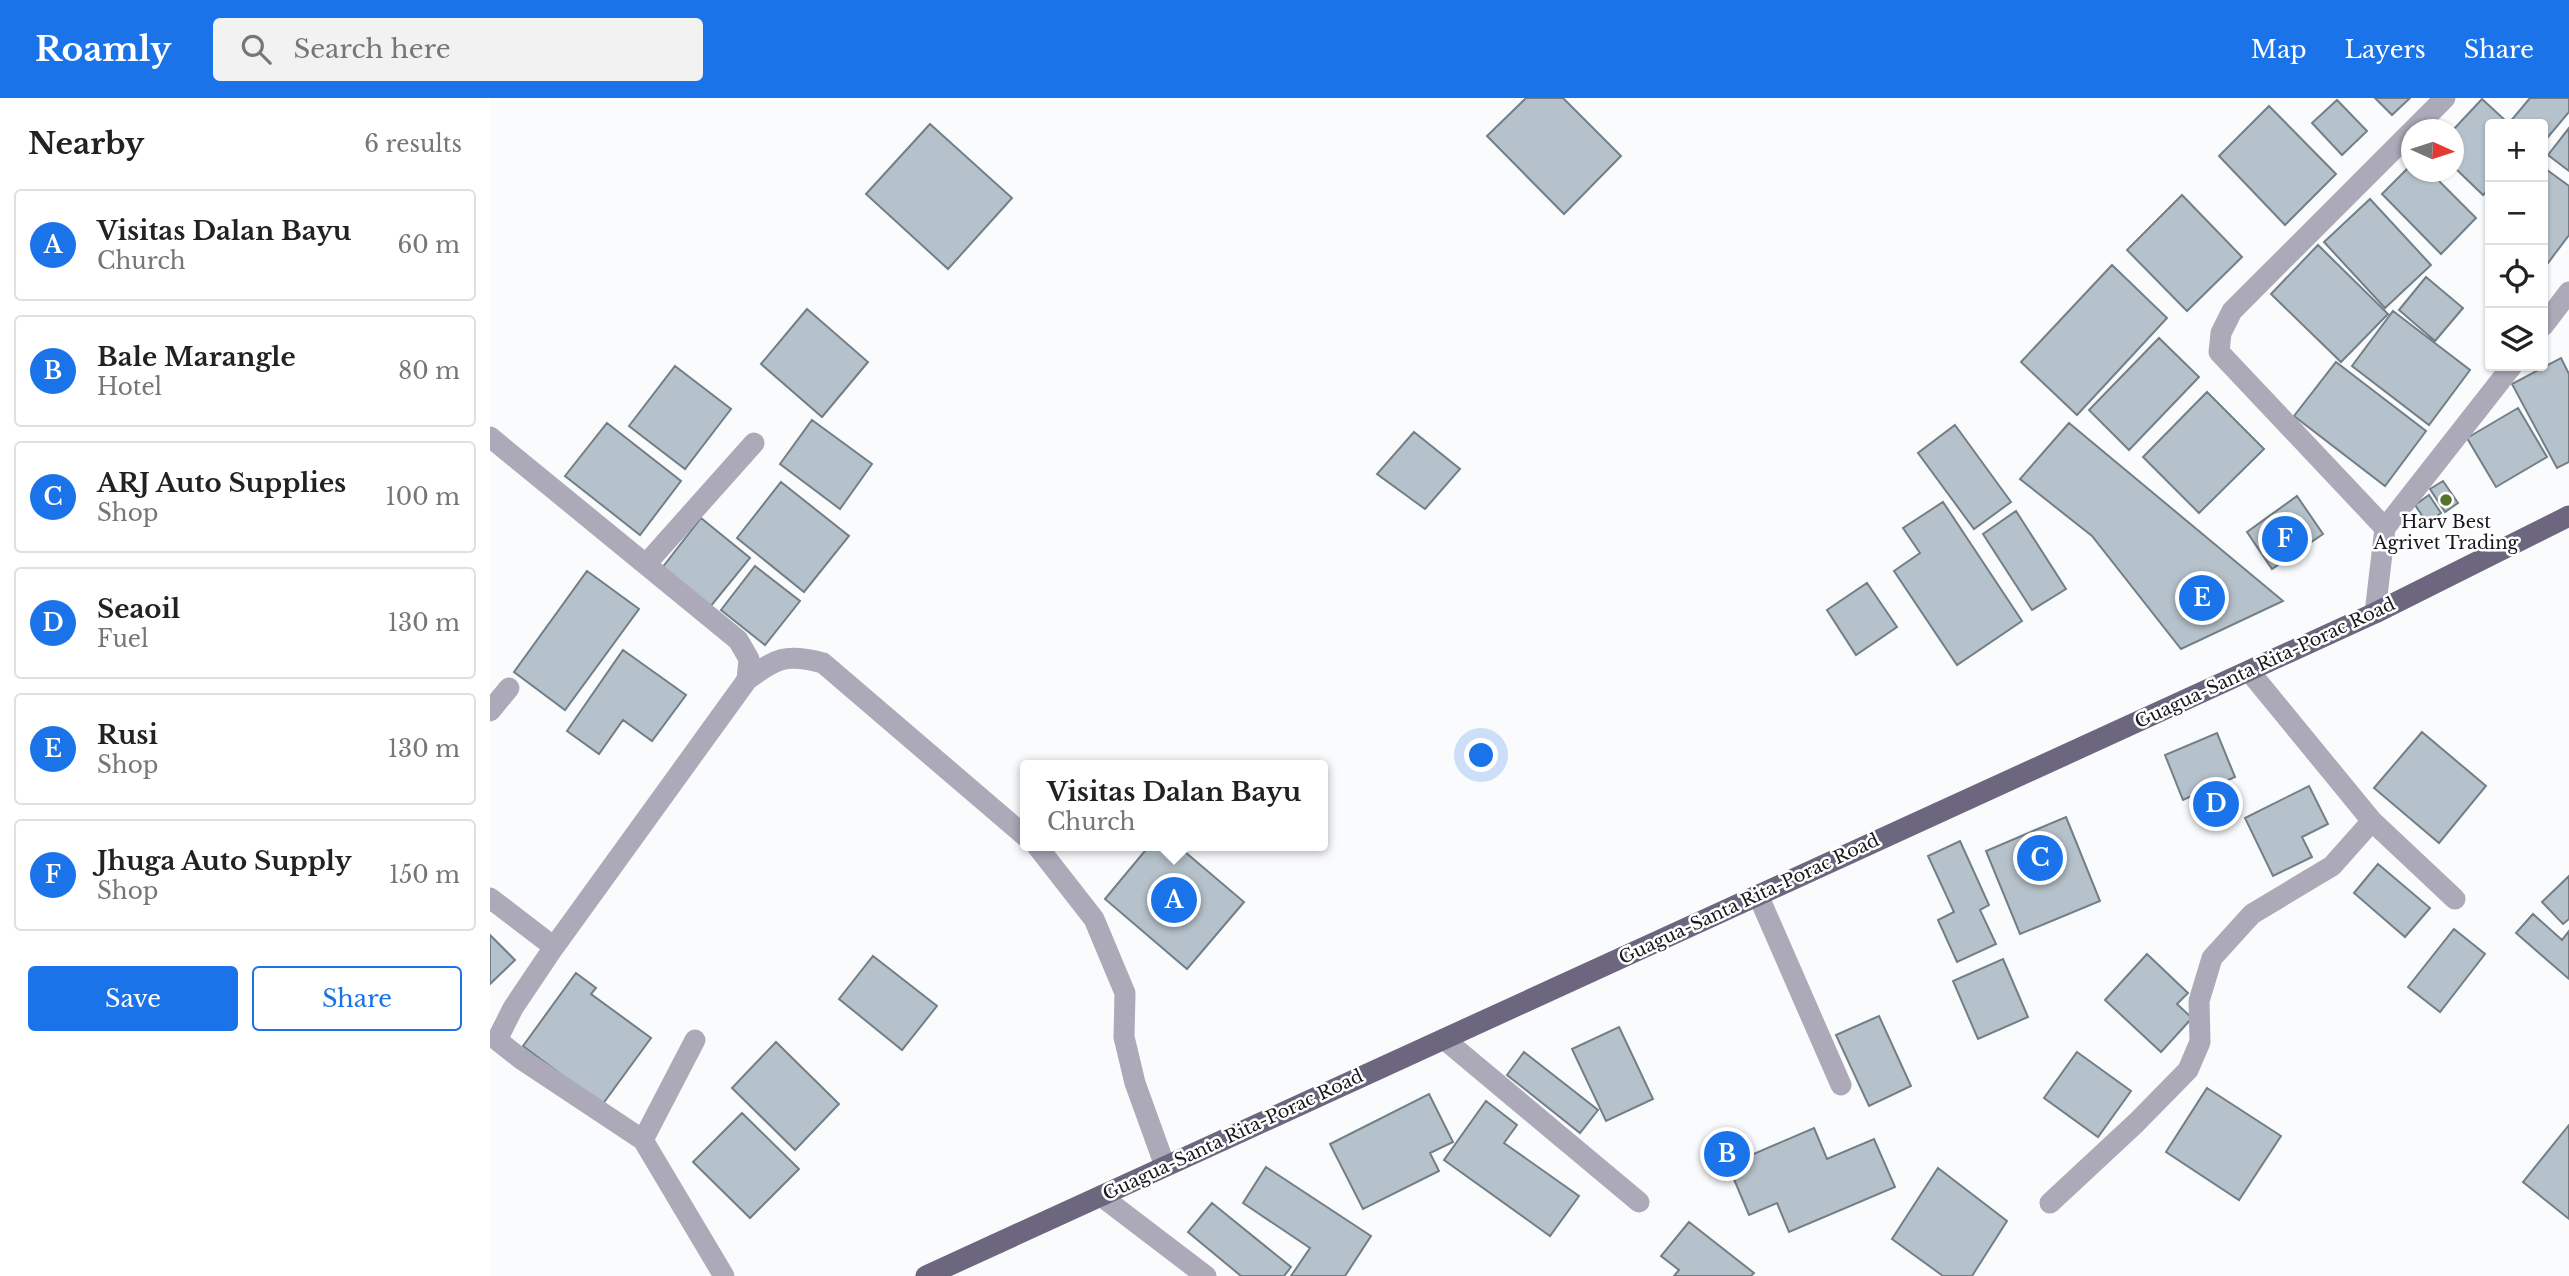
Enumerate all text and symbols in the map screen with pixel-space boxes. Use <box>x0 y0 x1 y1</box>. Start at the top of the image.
search box <box>213 18 703 81</box>
text: Roamly <box>35 29 171 70</box>
icon: search <box>237 30 275 68</box>
text: Search here <box>293 33 451 65</box>
text: Map <box>2251 35 2307 64</box>
text: Layers <box>2345 35 2426 64</box>
text: Share <box>2464 35 2534 64</box>
north arrow <box>2401 119 2464 182</box>
map controls <box>2485 119 2548 371</box>
button: + <box>2485 119 2548 182</box>
text: Nearby <box>28 125 144 162</box>
text: 6 results <box>364 130 462 158</box>
button: − <box>2485 182 2548 245</box>
text: Visitas Dalan Bayu <box>97 215 351 247</box>
text: A <box>44 231 62 259</box>
text: 60 m <box>398 231 460 259</box>
button: locate <box>2485 245 2548 308</box>
text: Church <box>97 247 186 275</box>
button: layers <box>2485 308 2548 371</box>
text: Bale Marangle <box>97 341 296 373</box>
text: B <box>44 357 62 385</box>
text: 80 m <box>398 357 460 385</box>
text: Hotel <box>97 373 162 401</box>
text: ARJ Auto Supplies <box>97 467 346 499</box>
text: C <box>44 483 62 511</box>
text: 100 m <box>386 483 460 511</box>
marker: Harv Best Agrivet Trading <box>2438 492 2454 508</box>
text: Shop <box>97 499 158 527</box>
place label: Harv Best Agrivet Trading <box>2373 511 2519 554</box>
pin: F <box>2262 513 2308 565</box>
pin: E <box>2179 572 2225 624</box>
text: Seaoil <box>97 593 180 625</box>
street label: Guagua-Santa Rita-Porac Road <box>2131 593 2399 733</box>
text: D <box>42 609 64 637</box>
text: 130 m <box>388 609 460 637</box>
text: Fuel <box>97 625 148 653</box>
text: Rusi <box>97 719 158 751</box>
text: E <box>44 735 62 763</box>
text: 130 m <box>388 735 460 763</box>
your location <box>1464 738 1498 772</box>
text: Shop <box>97 751 158 779</box>
popup <box>1020 760 1328 851</box>
text: Visitas Dalan Bayu <box>1047 776 1301 808</box>
pin: D <box>2193 778 2239 830</box>
text: Church <box>1047 808 1135 836</box>
street label: Guagua-Santa Rita-Porac Road <box>1615 829 1883 969</box>
pin: C <box>2017 832 2063 884</box>
text: Jhuga Auto Supply <box>97 845 352 877</box>
text: F <box>45 861 61 889</box>
text: 150 m <box>389 861 460 889</box>
pin: A <box>1151 874 1197 926</box>
text: Shop <box>97 877 158 905</box>
button: Save <box>28 966 238 1031</box>
button: Share <box>252 966 462 1031</box>
street label: Guagua-Santa Rita-Porac Road <box>1099 1065 1367 1205</box>
pin: B <box>1704 1128 1750 1180</box>

